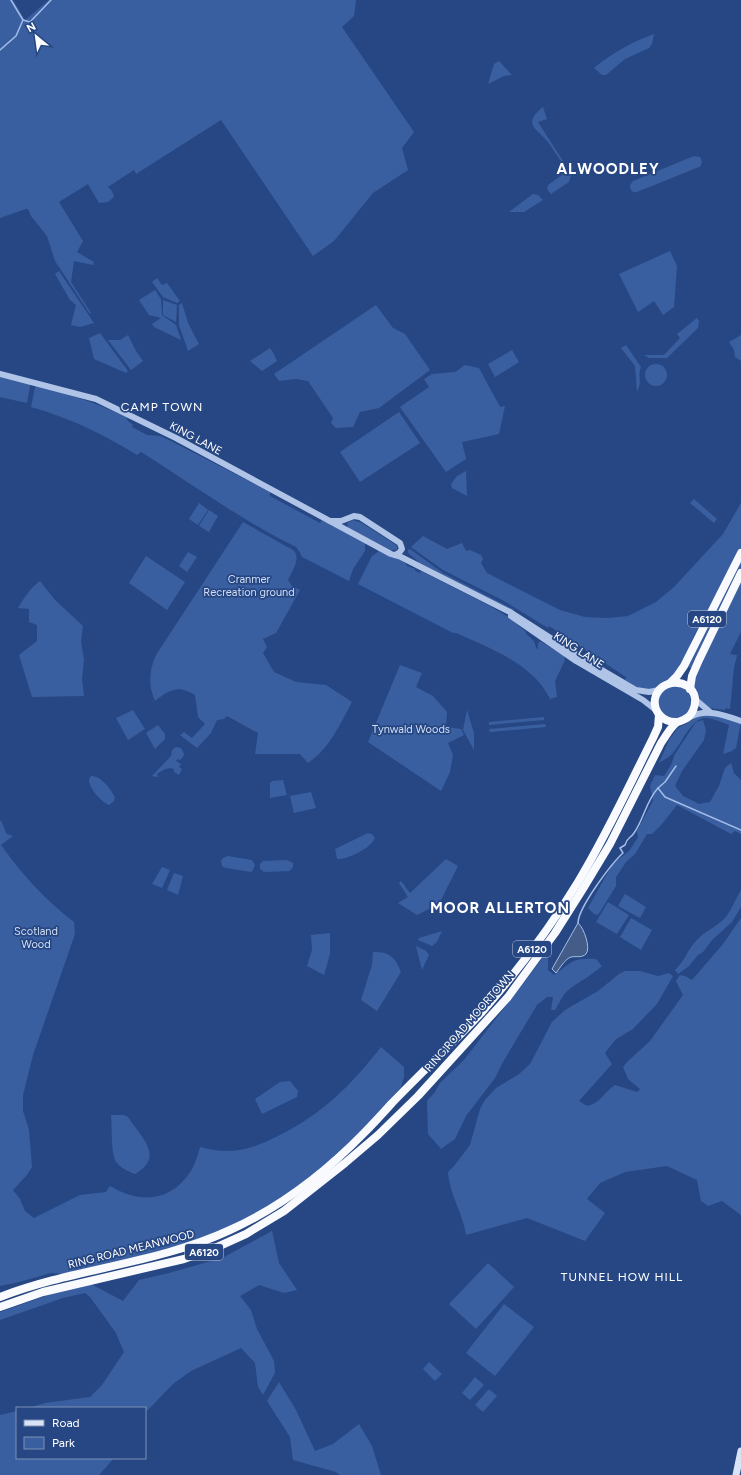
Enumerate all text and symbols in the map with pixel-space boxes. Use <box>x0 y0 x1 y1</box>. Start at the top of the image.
north arrow <box>16 16 56 56</box>
text: N <box>25 20 38 35</box>
district label: ALWOODLEY <box>556 160 660 178</box>
district label: CAMP TOWN <box>121 400 203 414</box>
street label: KING LANE <box>167 419 224 458</box>
park label: Cranmer Recreation ground <box>203 573 295 599</box>
road number: A6120 <box>688 611 726 627</box>
street label: KING LANE <box>551 629 606 672</box>
park label: Tynwald Woods <box>372 723 450 736</box>
district label: MOOR ALLERTON <box>430 899 570 917</box>
park label: Scotland Wood <box>14 925 58 951</box>
road number: A6120 <box>513 941 551 957</box>
street label: RING ROAD MOORTOWN <box>422 968 517 1074</box>
street label: RING ROAD MEANWOOD <box>67 1227 196 1271</box>
road number: A6120 <box>185 1244 223 1260</box>
district label: TUNNEL HOW HILL <box>561 1270 683 1284</box>
legend <box>16 1407 146 1459</box>
text: Road <box>52 1416 80 1430</box>
text: Park <box>52 1436 75 1450</box>

